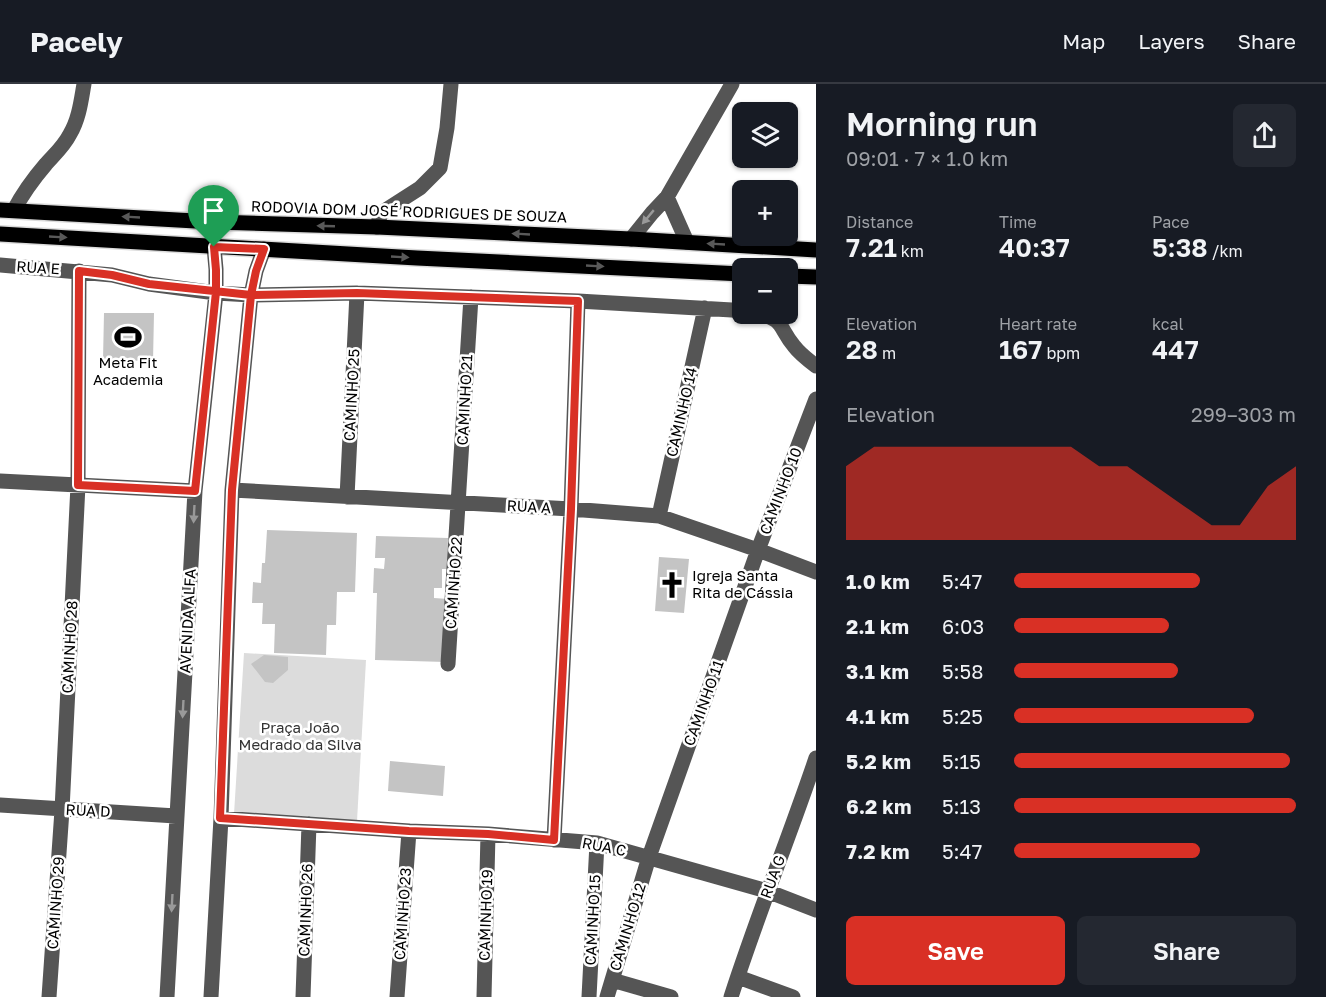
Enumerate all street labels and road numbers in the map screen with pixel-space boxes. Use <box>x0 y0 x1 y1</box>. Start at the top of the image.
street label: RODOVIA DOM JOSÉ RODRIGUES DE SOUZA <box>251 196 567 226</box>
street label: RUA E <box>16 257 60 277</box>
street label: CAMINHO 25 <box>340 348 362 442</box>
street label: CAMINHO 21 <box>453 354 475 446</box>
street label: CAMINHO 14 <box>662 365 700 458</box>
street label: CAMINHO 10 <box>755 445 805 537</box>
street label: RUA A <box>506 496 552 516</box>
street label: CAMINHO 22 <box>441 536 465 630</box>
street label: AVENIDA ALFA <box>175 568 199 674</box>
street label: CAMINHO 28 <box>58 600 80 694</box>
street label: CAMINHO 11 <box>679 657 727 748</box>
street label: RUA D <box>65 800 111 820</box>
street label: RUA C <box>581 833 628 859</box>
street label: RUA G <box>756 852 788 901</box>
street label: CAMINHO 29 <box>43 856 67 950</box>
street label: CAMINHO 26 <box>294 863 316 957</box>
street label: CAMINHO 23 <box>390 867 414 961</box>
street label: CAMINHO 19 <box>474 869 496 961</box>
street label: CAMINHO 15 <box>581 874 603 966</box>
street label: CAMINHO 12 <box>605 880 649 973</box>

